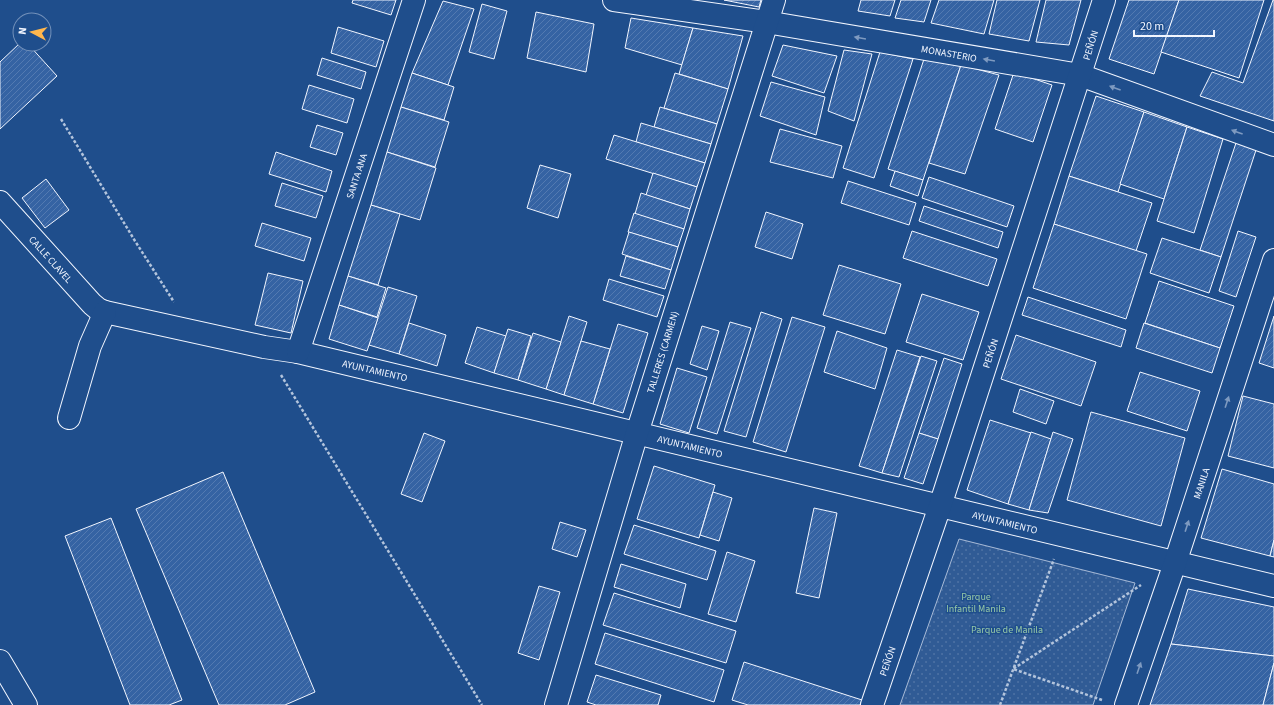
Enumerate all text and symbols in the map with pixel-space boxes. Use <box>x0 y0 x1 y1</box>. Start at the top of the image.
north arrow <box>12 12 52 52</box>
scale bar <box>1134 12 1214 38</box>
text: 20 m <box>1140 18 1164 35</box>
text: N <box>15 26 30 35</box>
street label: PEÑÓN <box>1080 29 1102 62</box>
one-way arrow <box>854 35 867 41</box>
street label: MONASTERIO <box>920 42 978 66</box>
one-way arrow <box>983 56 995 62</box>
one-way arrow <box>1109 84 1121 90</box>
one-way arrow <box>1231 129 1243 135</box>
street label: SANTA ANA <box>343 151 371 201</box>
street label: CALLE CLAVEL <box>25 233 75 286</box>
street label: TALLERES (CARMEN) <box>644 309 682 395</box>
street label: PEÑÓN <box>980 337 1002 370</box>
street label: AYUNTAMIENTO <box>341 357 409 385</box>
one-way arrow <box>1225 396 1231 408</box>
street label: AYUNTAMIENTO <box>656 432 724 462</box>
street label: MANILA <box>1190 465 1214 501</box>
street label: AYUNTAMIENTO <box>971 508 1039 538</box>
one-way arrow <box>1184 519 1190 531</box>
park label: Parque Infantil Manila <box>946 590 1006 616</box>
park label: Parque de Manila <box>971 623 1043 637</box>
street label: PEÑÓN <box>876 645 900 678</box>
one-way arrow <box>1136 662 1142 674</box>

